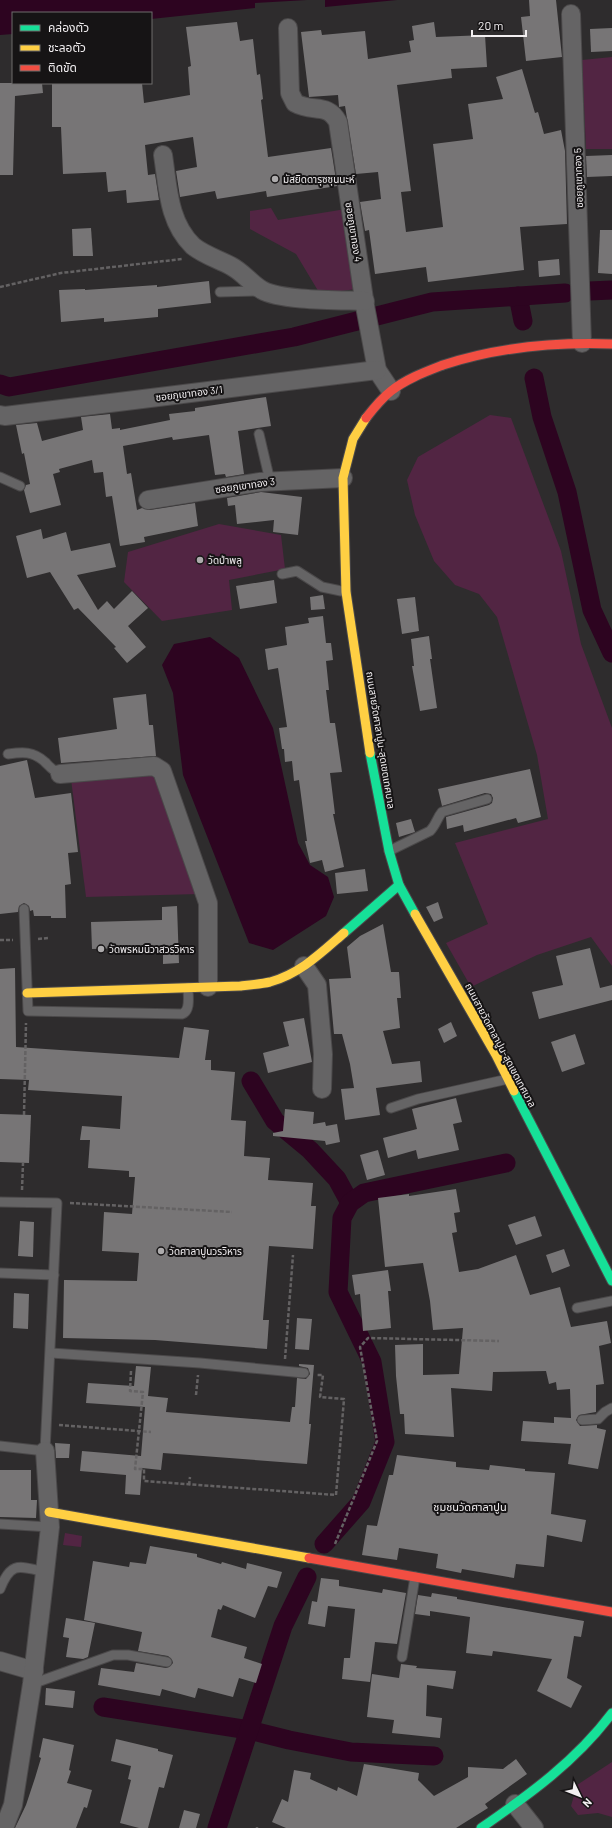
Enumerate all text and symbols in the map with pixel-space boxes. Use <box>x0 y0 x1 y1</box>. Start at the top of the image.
legend <box>12 12 152 84</box>
scale bar <box>472 12 526 38</box>
text: 20 m <box>478 18 504 32</box>
text: คล่องตัว <box>48 20 89 34</box>
text: ชะลอตัว <box>48 40 86 54</box>
text: ติดขัด <box>48 60 77 74</box>
street label: ซอยภูเขาทอง 5 <box>571 148 586 208</box>
place label: มัสยิดดารุซซุนนะห์ <box>283 173 355 186</box>
marker: มัสยิดดารุซซุนนะห์ <box>270 174 280 184</box>
street label: ซอยภูเขาทอง 4 <box>342 201 365 263</box>
street label: ซอยภูเขาทอง 3/1 <box>155 383 223 404</box>
street label: ซอยภูเขาทอง 3 <box>214 475 276 496</box>
place label: วัดป่าพลู <box>208 554 242 567</box>
marker: วัดป่าพลู <box>195 555 205 565</box>
street label: ถนนสายวัดศาลาปูน-สุดเขตเทศบาล <box>363 670 398 810</box>
place label: วัดพรหมนิวาสวรวิหาร <box>109 943 194 955</box>
marker: วัดพรหมนิวาสวรวิหาร <box>96 944 106 954</box>
street label: ถนนสายวัดศาลาปูน-สุดเขตเทศบาล <box>462 981 539 1110</box>
place label: วัดศาลาปูนวรวิหาร <box>169 1245 242 1258</box>
marker: วัดศาลาปูนวรวิหาร <box>156 1246 166 1256</box>
district label: ชุมชนวัดศาลาปูน <box>433 1500 507 1514</box>
north arrow <box>560 1776 600 1816</box>
text: N <box>580 1796 595 1810</box>

